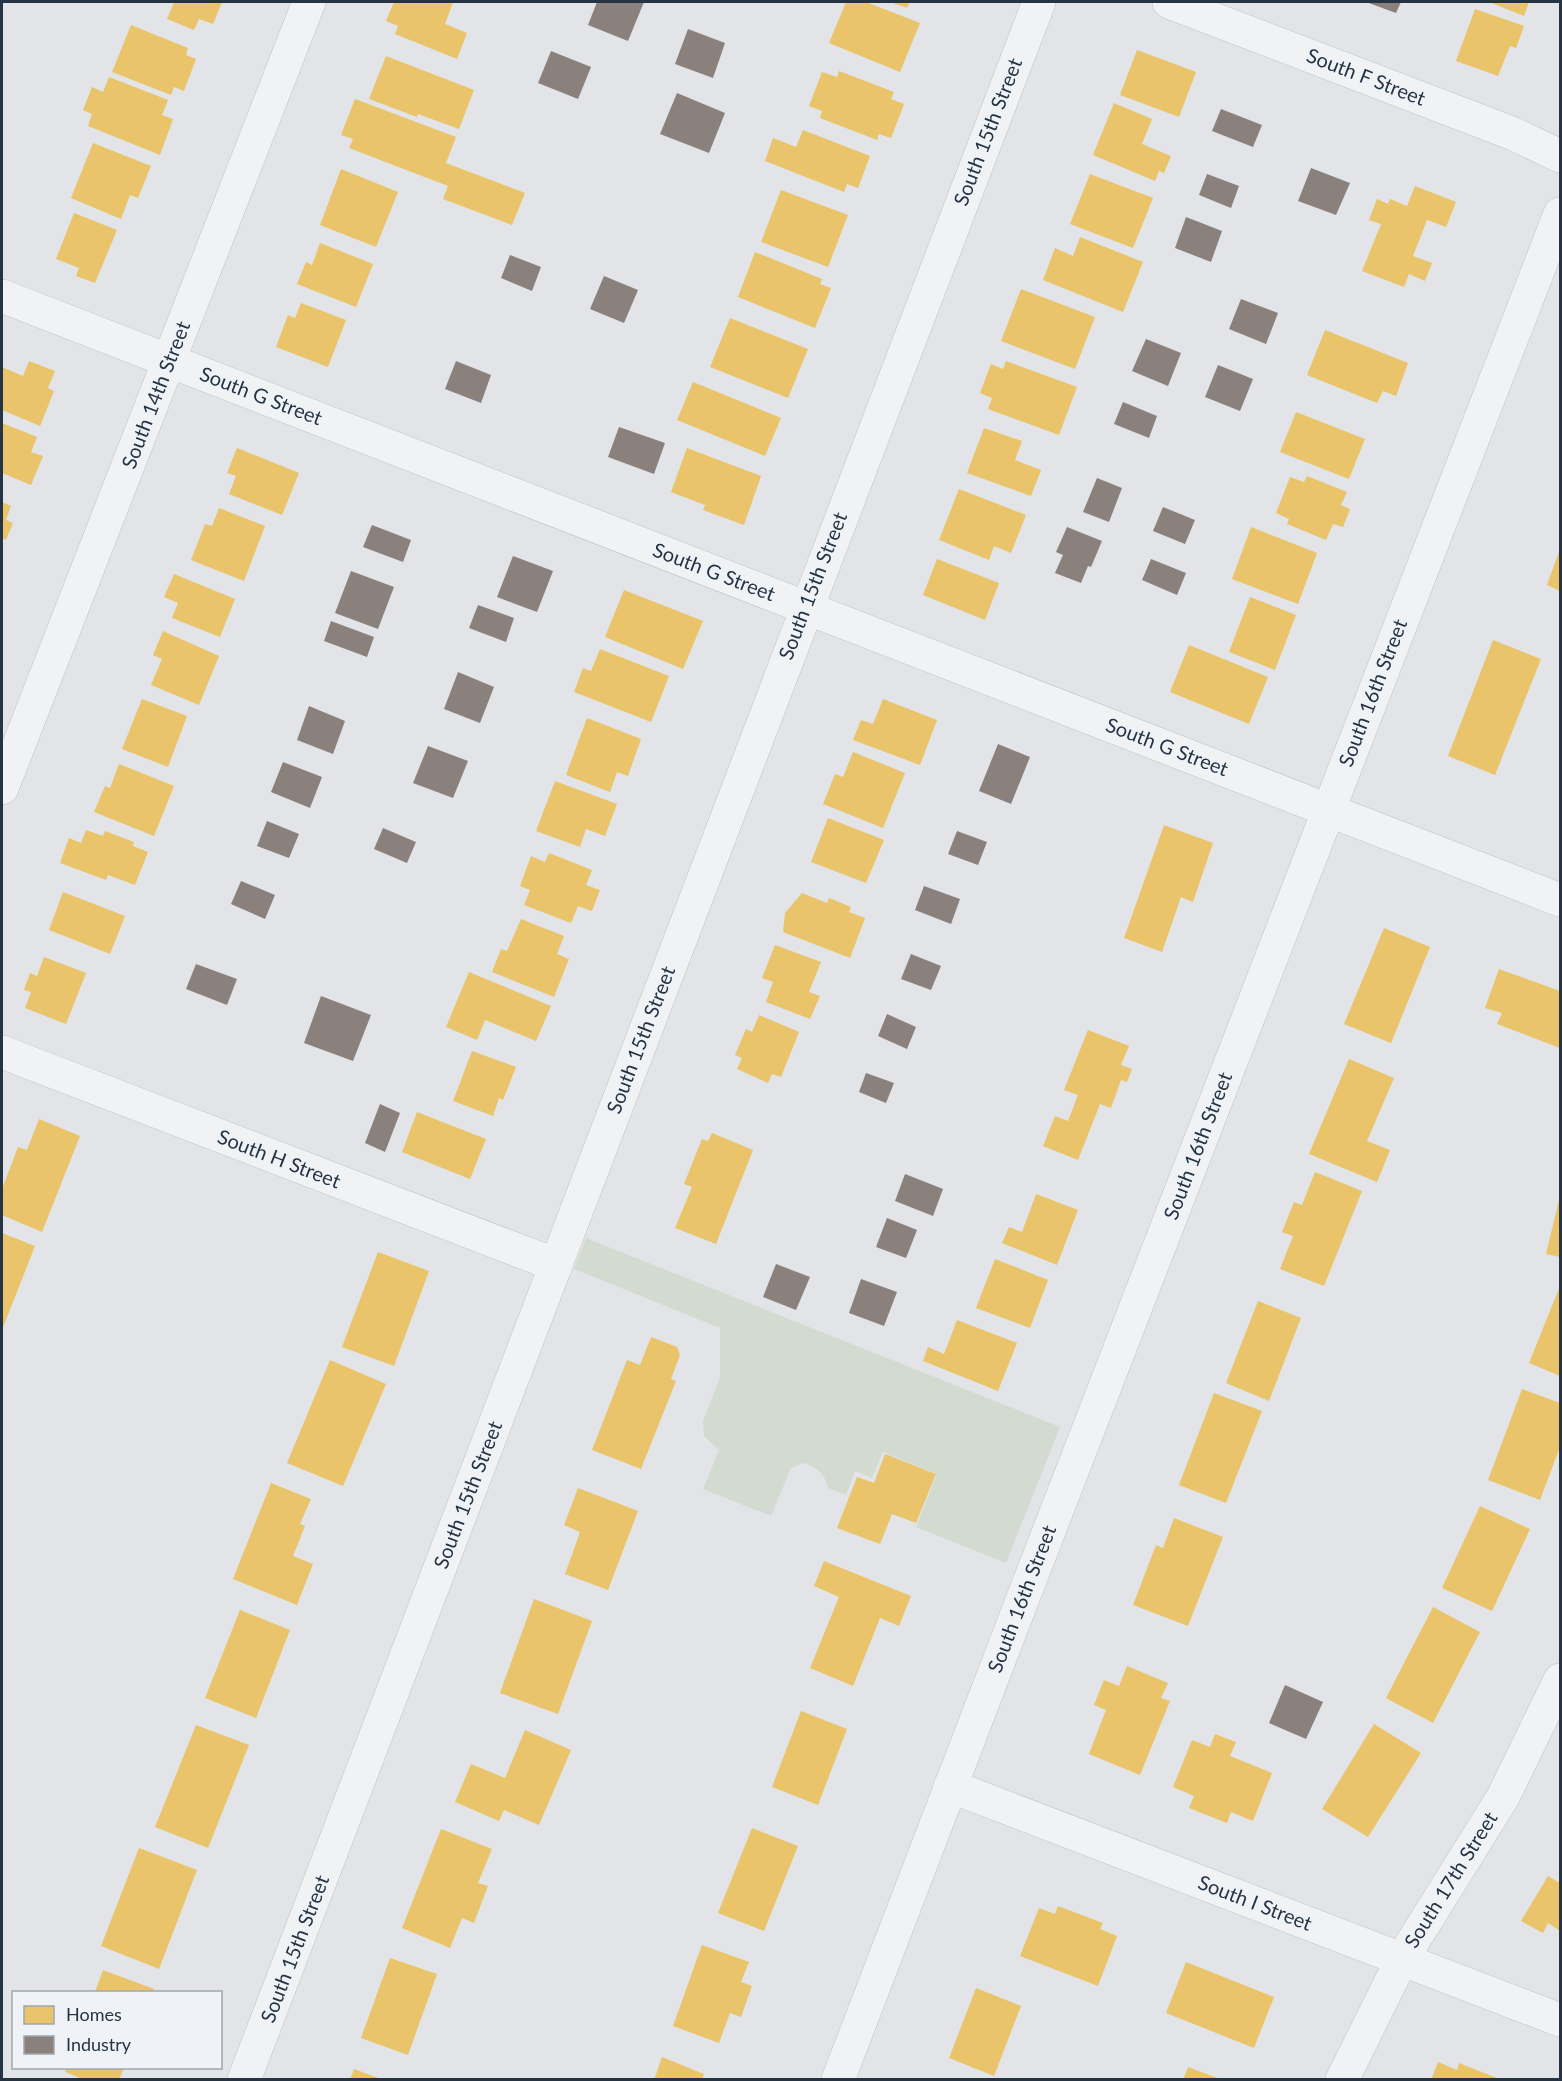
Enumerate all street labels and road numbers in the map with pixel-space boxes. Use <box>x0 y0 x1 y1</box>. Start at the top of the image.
street label: South F Street <box>1304 42 1429 110</box>
street label: South 15th Street <box>948 55 1026 209</box>
street label: South 14th Street <box>116 318 194 472</box>
street label: South G Street <box>197 361 326 429</box>
street label: South 15th Street <box>773 509 851 663</box>
street label: South G Street <box>650 537 779 605</box>
street label: South 16th Street <box>1333 616 1411 770</box>
street label: South G Street <box>1103 712 1232 780</box>
street label: South 15th Street <box>601 963 679 1117</box>
street label: South 16th Street <box>1158 1069 1236 1223</box>
street label: South H Street <box>214 1124 344 1193</box>
street label: South 15th Street <box>428 1418 506 1572</box>
street label: South 16th Street <box>982 1522 1060 1676</box>
street label: South 17th Street <box>1399 1807 1502 1952</box>
street label: South I Street <box>1195 1869 1316 1935</box>
street label: South 15th Street <box>255 1872 333 2026</box>

